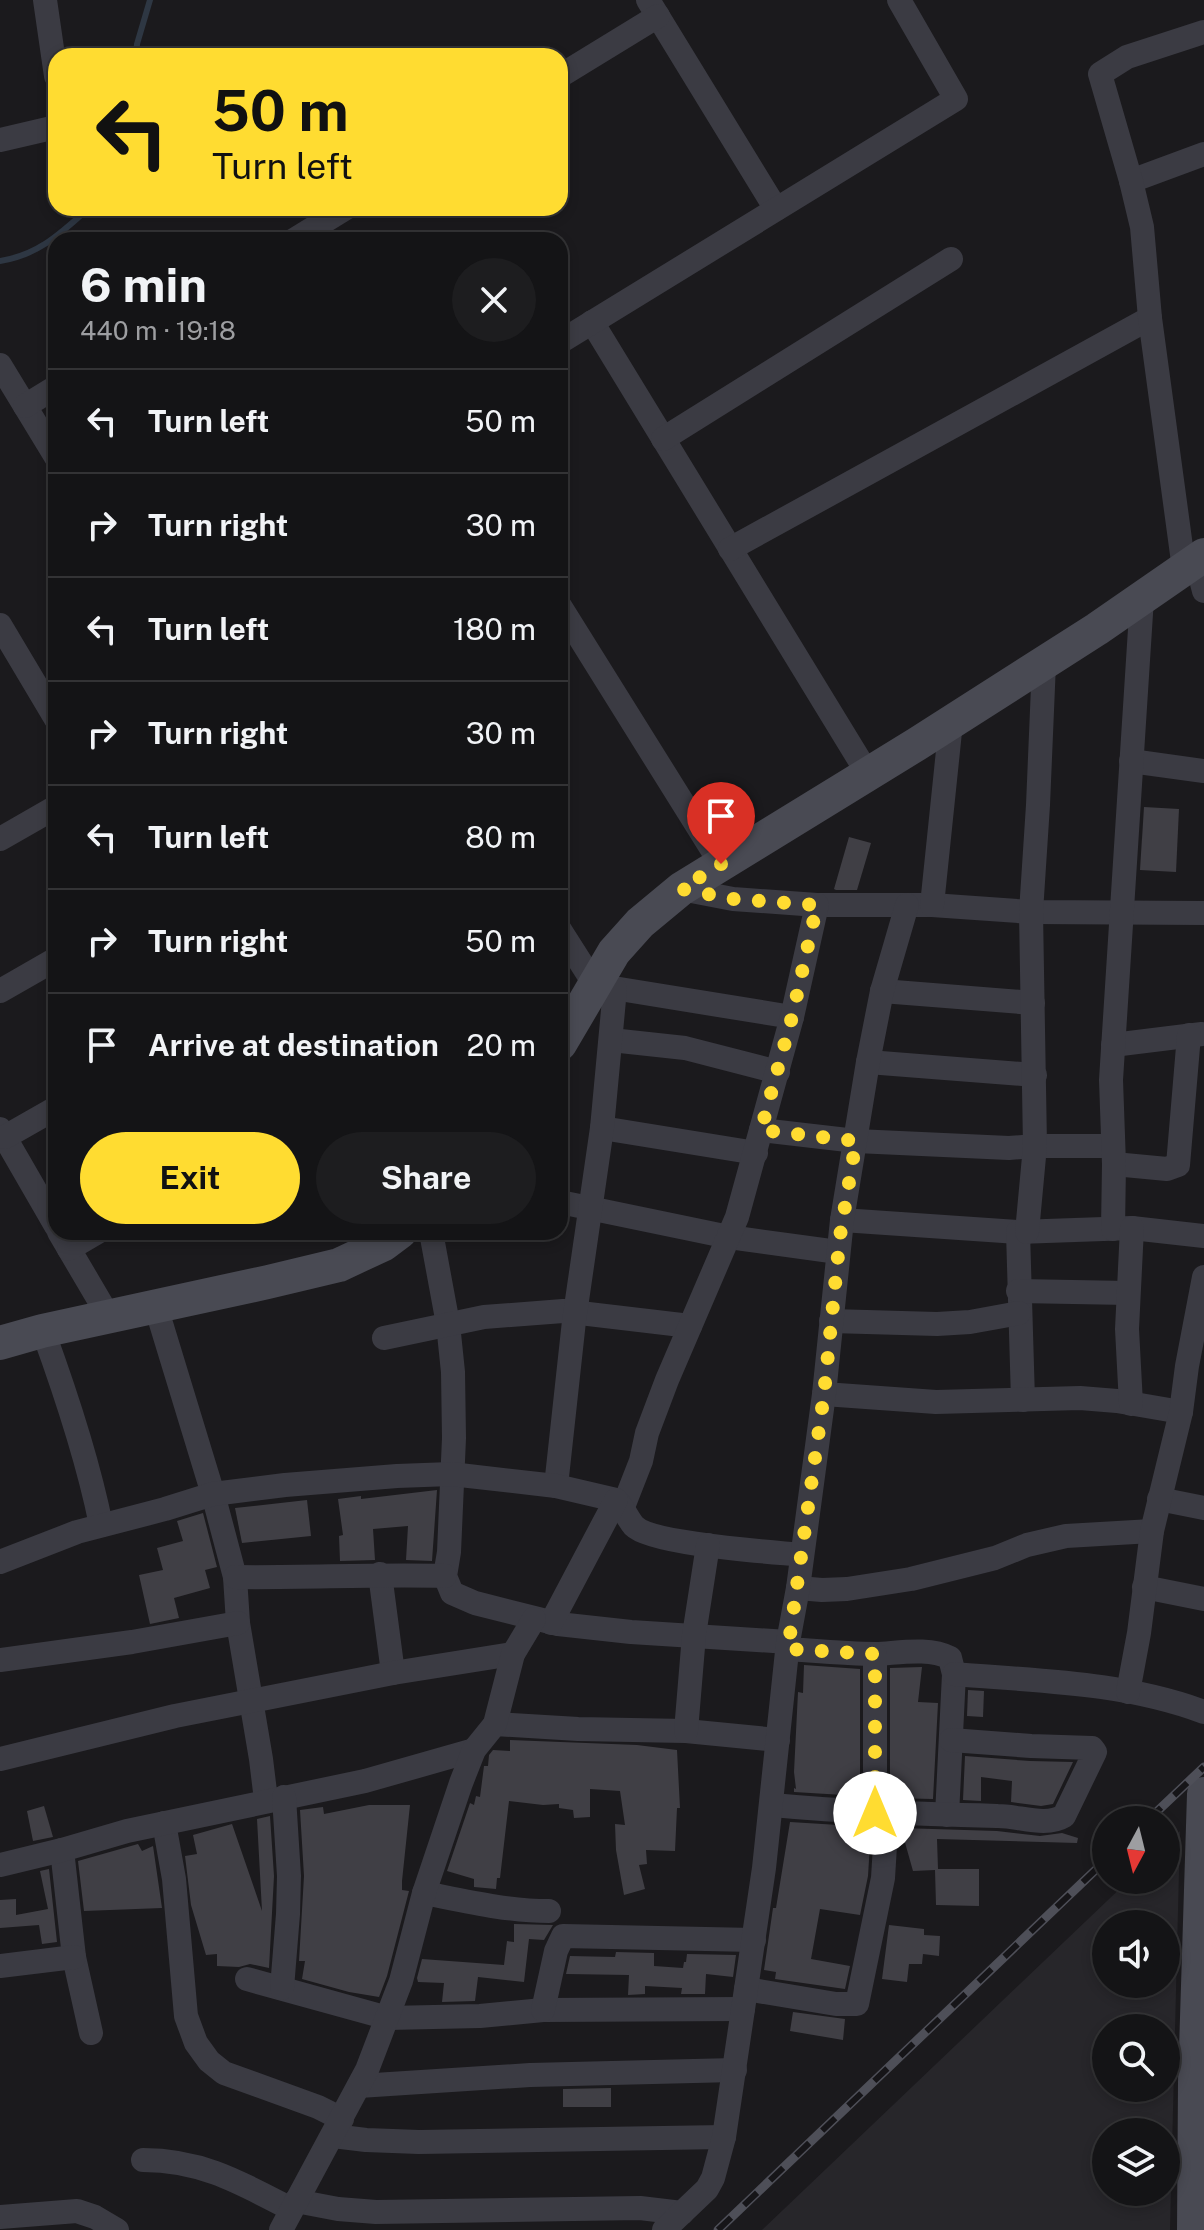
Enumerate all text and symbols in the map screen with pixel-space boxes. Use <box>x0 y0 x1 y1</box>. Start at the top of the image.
text: 50 m <box>212 78 349 144</box>
icon: left <box>80 80 184 184</box>
text: Turn left <box>212 145 353 187</box>
text: 6 min <box>80 256 207 313</box>
button: close <box>452 258 536 342</box>
text: 440 m · 19:18 <box>80 315 236 346</box>
icon: left <box>80 399 124 443</box>
text: Turn left <box>148 403 269 439</box>
text: 50 m <box>465 403 536 439</box>
icon: right <box>80 503 124 547</box>
text: Turn right <box>148 507 288 543</box>
text: 30 m <box>466 507 536 543</box>
icon: left <box>80 607 124 651</box>
text: Turn left <box>148 611 269 647</box>
text: 180 m <box>453 611 536 647</box>
icon: right <box>80 711 124 755</box>
text: Turn right <box>148 715 288 751</box>
text: 30 m <box>466 715 536 751</box>
pin <box>687 782 755 864</box>
icon: arrive <box>699 794 743 838</box>
icon: left <box>80 815 124 859</box>
text: Turn left <box>148 819 269 855</box>
text: 80 m <box>465 819 536 855</box>
icon: right <box>80 919 124 963</box>
text: Turn right <box>148 923 288 959</box>
text: 50 m <box>465 923 536 959</box>
icon: arrive <box>80 1023 124 1067</box>
text: Arrive at destination <box>148 1027 439 1063</box>
text: 20 m <box>467 1027 536 1063</box>
button: Exit <box>80 1132 300 1224</box>
button: Share <box>316 1132 536 1224</box>
position arrow <box>833 1771 917 1855</box>
north arrow <box>1092 1806 1180 1894</box>
map controls <box>1092 1806 1180 2206</box>
button: sound <box>1092 1910 1180 1998</box>
button: search <box>1092 2014 1180 2102</box>
button: layers <box>1092 2118 1180 2206</box>

